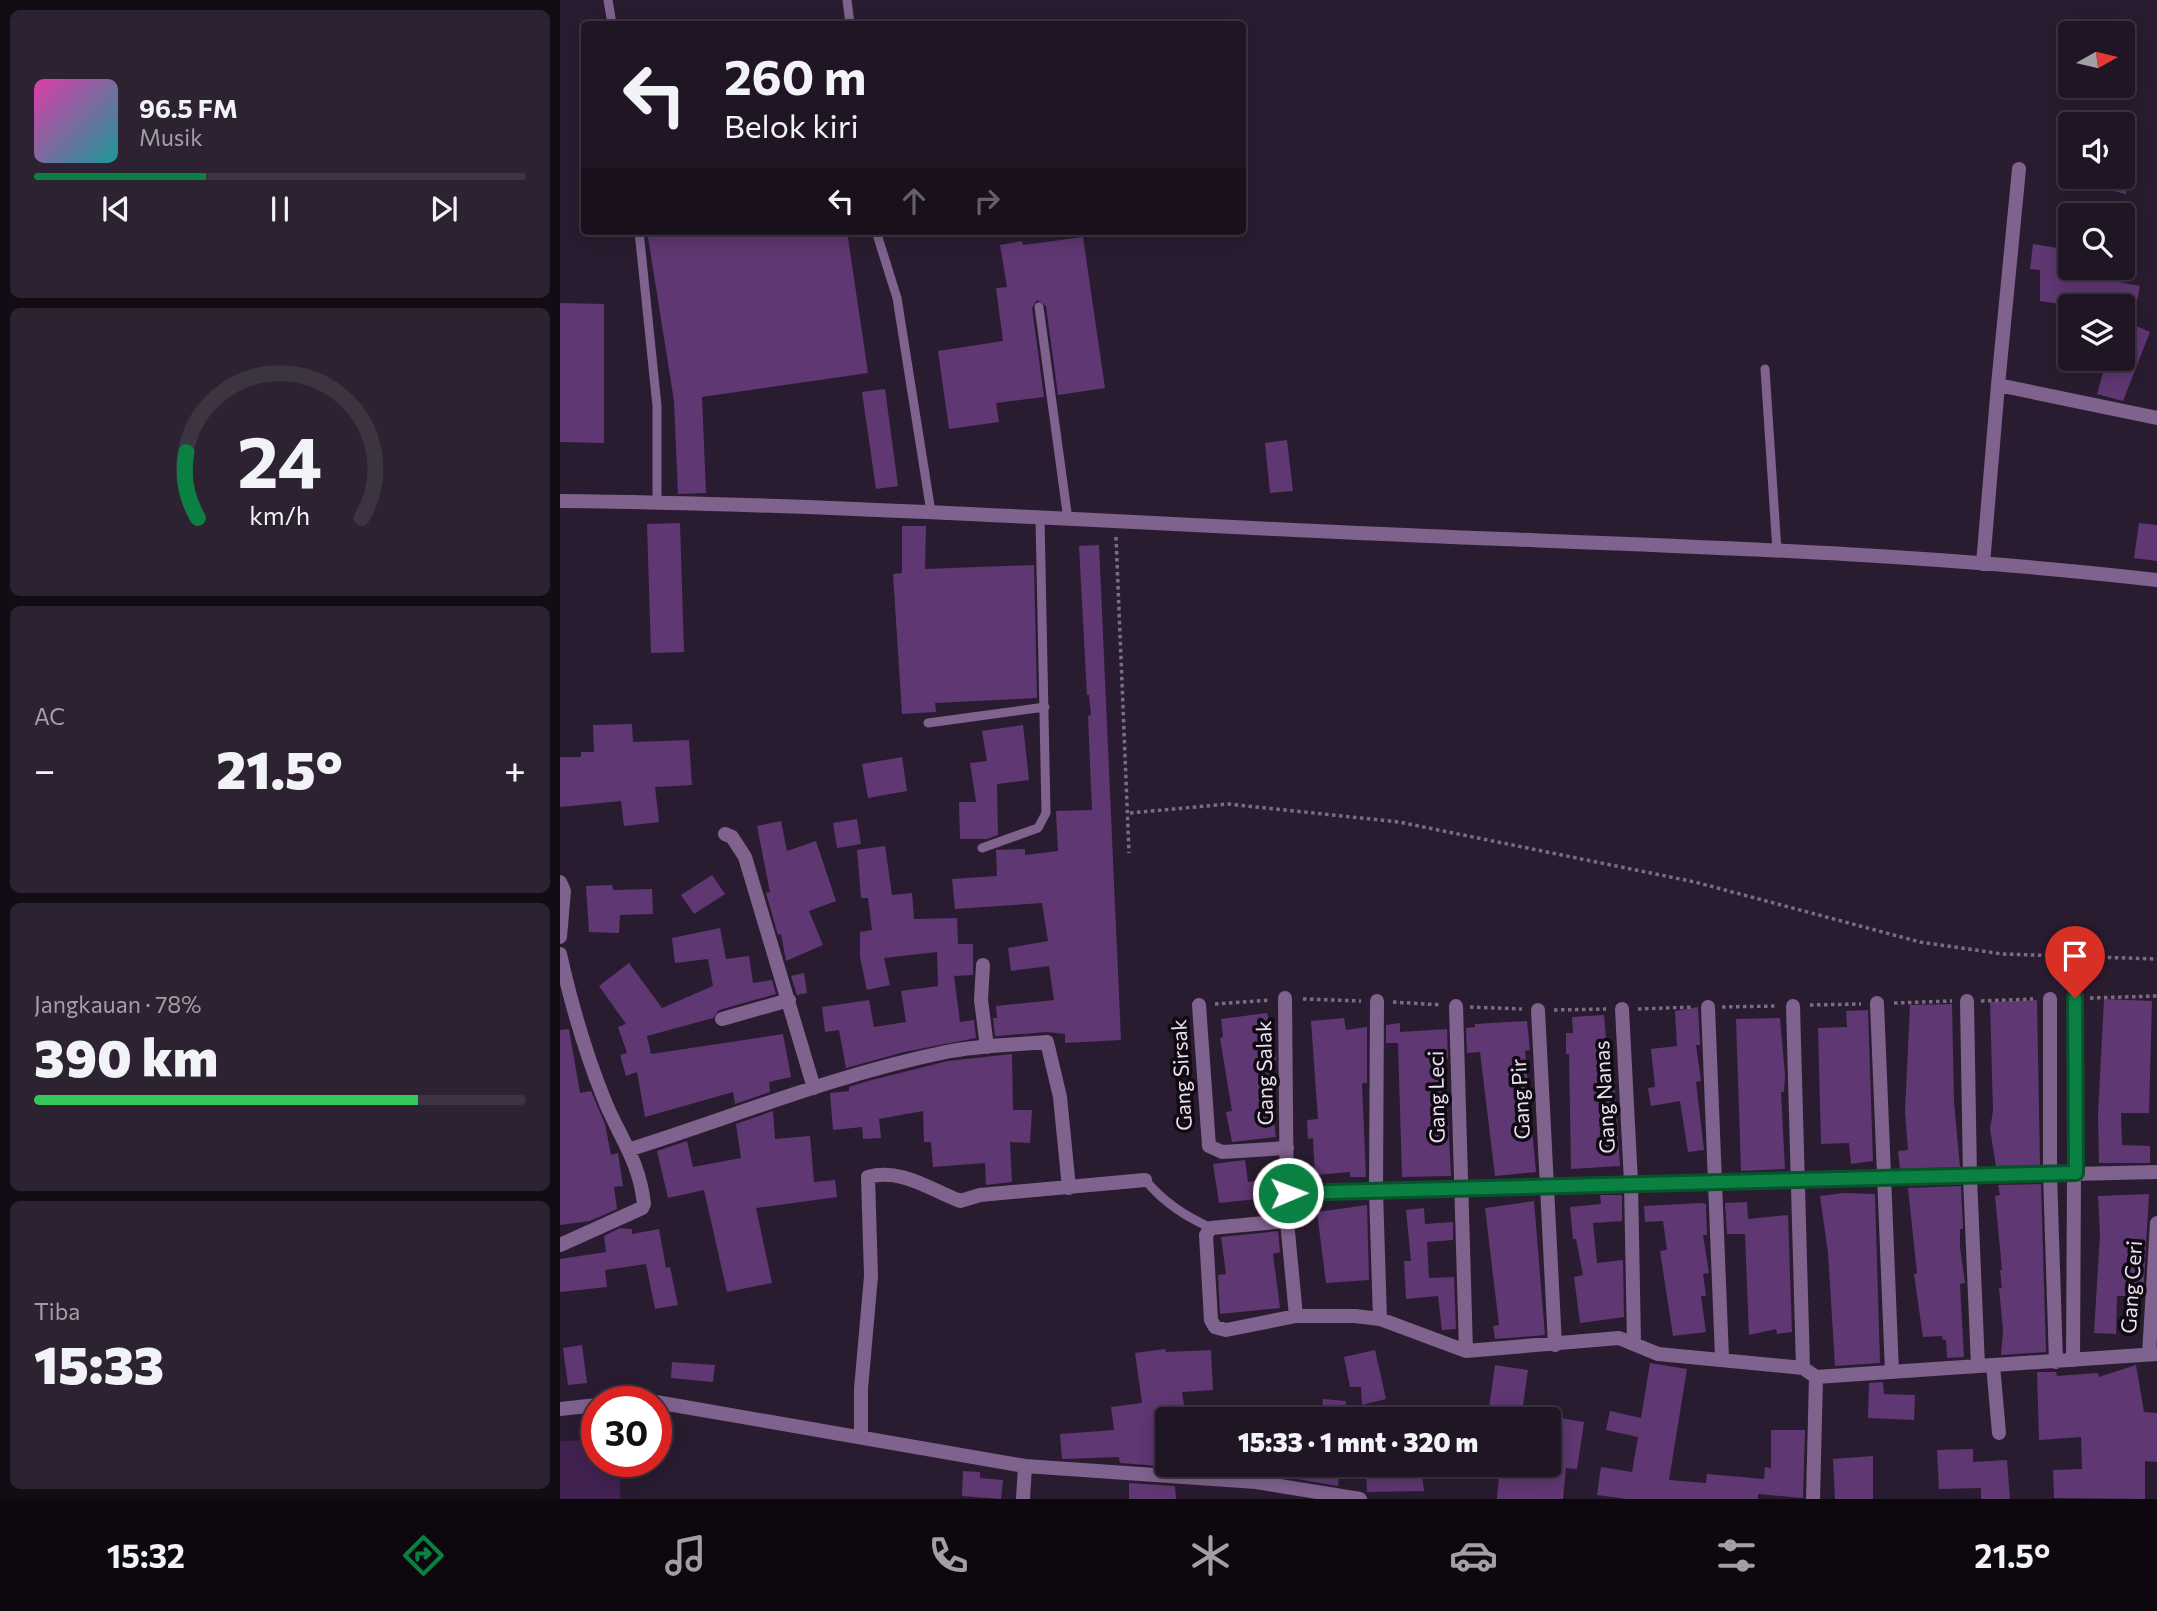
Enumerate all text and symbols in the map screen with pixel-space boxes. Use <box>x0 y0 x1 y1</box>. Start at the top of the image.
north arrow <box>2058 21 2135 98</box>
map controls <box>2058 21 2135 371</box>
text: 260 m <box>724 45 866 105</box>
icon: left <box>609 49 700 140</box>
text: 96.5 FM <box>139 92 238 123</box>
text: Belok kiri <box>724 105 859 145</box>
button: sound <box>2058 112 2135 189</box>
text: Musik <box>139 123 203 151</box>
icon: left <box>822 182 860 220</box>
icon: ahead <box>895 182 933 220</box>
icon: right <box>968 182 1006 220</box>
icon: previous <box>97 190 135 228</box>
icon: pause <box>261 190 299 228</box>
icon: next <box>425 190 463 228</box>
button: search <box>2058 203 2135 280</box>
button: layers <box>2058 294 2135 371</box>
text: 24 <box>237 414 323 503</box>
text: km/h <box>250 499 310 529</box>
text: AC <box>34 702 65 730</box>
text: 21.5° <box>216 736 343 800</box>
text: − <box>34 745 56 792</box>
text: + <box>504 745 526 792</box>
pin <box>2045 926 2105 998</box>
icon: arrive <box>2056 937 2094 975</box>
text: Jangkauan · 78% <box>34 990 201 1018</box>
street label: Gang Sirsak <box>1165 1019 1196 1131</box>
street label: Gang Salak <box>1250 1020 1277 1126</box>
text: 390 km <box>34 1024 218 1088</box>
street label: Gang Nanas <box>1588 1040 1619 1154</box>
street label: Gang Leci <box>1422 1050 1449 1144</box>
street label: Gang Pir <box>1505 1058 1534 1140</box>
position arrow <box>1251 1156 1325 1230</box>
street label: Gang Ceri <box>2115 1240 2146 1334</box>
text: Tiba <box>34 1297 80 1325</box>
text: 15:33 <box>34 1331 164 1395</box>
speed limit sign: 30 <box>581 1386 672 1477</box>
text: 15:33 · 1 mnt · 320 m <box>1238 1426 1478 1457</box>
icon: directions <box>399 1531 448 1580</box>
icon: music <box>661 1531 710 1580</box>
icon: phone <box>924 1531 973 1580</box>
icon: climate <box>1186 1531 1235 1580</box>
icon: car <box>1449 1531 1498 1580</box>
icon: filters <box>1712 1531 1761 1580</box>
text: 15:32 <box>107 1535 185 1575</box>
text: 21.5° <box>1974 1535 2050 1575</box>

